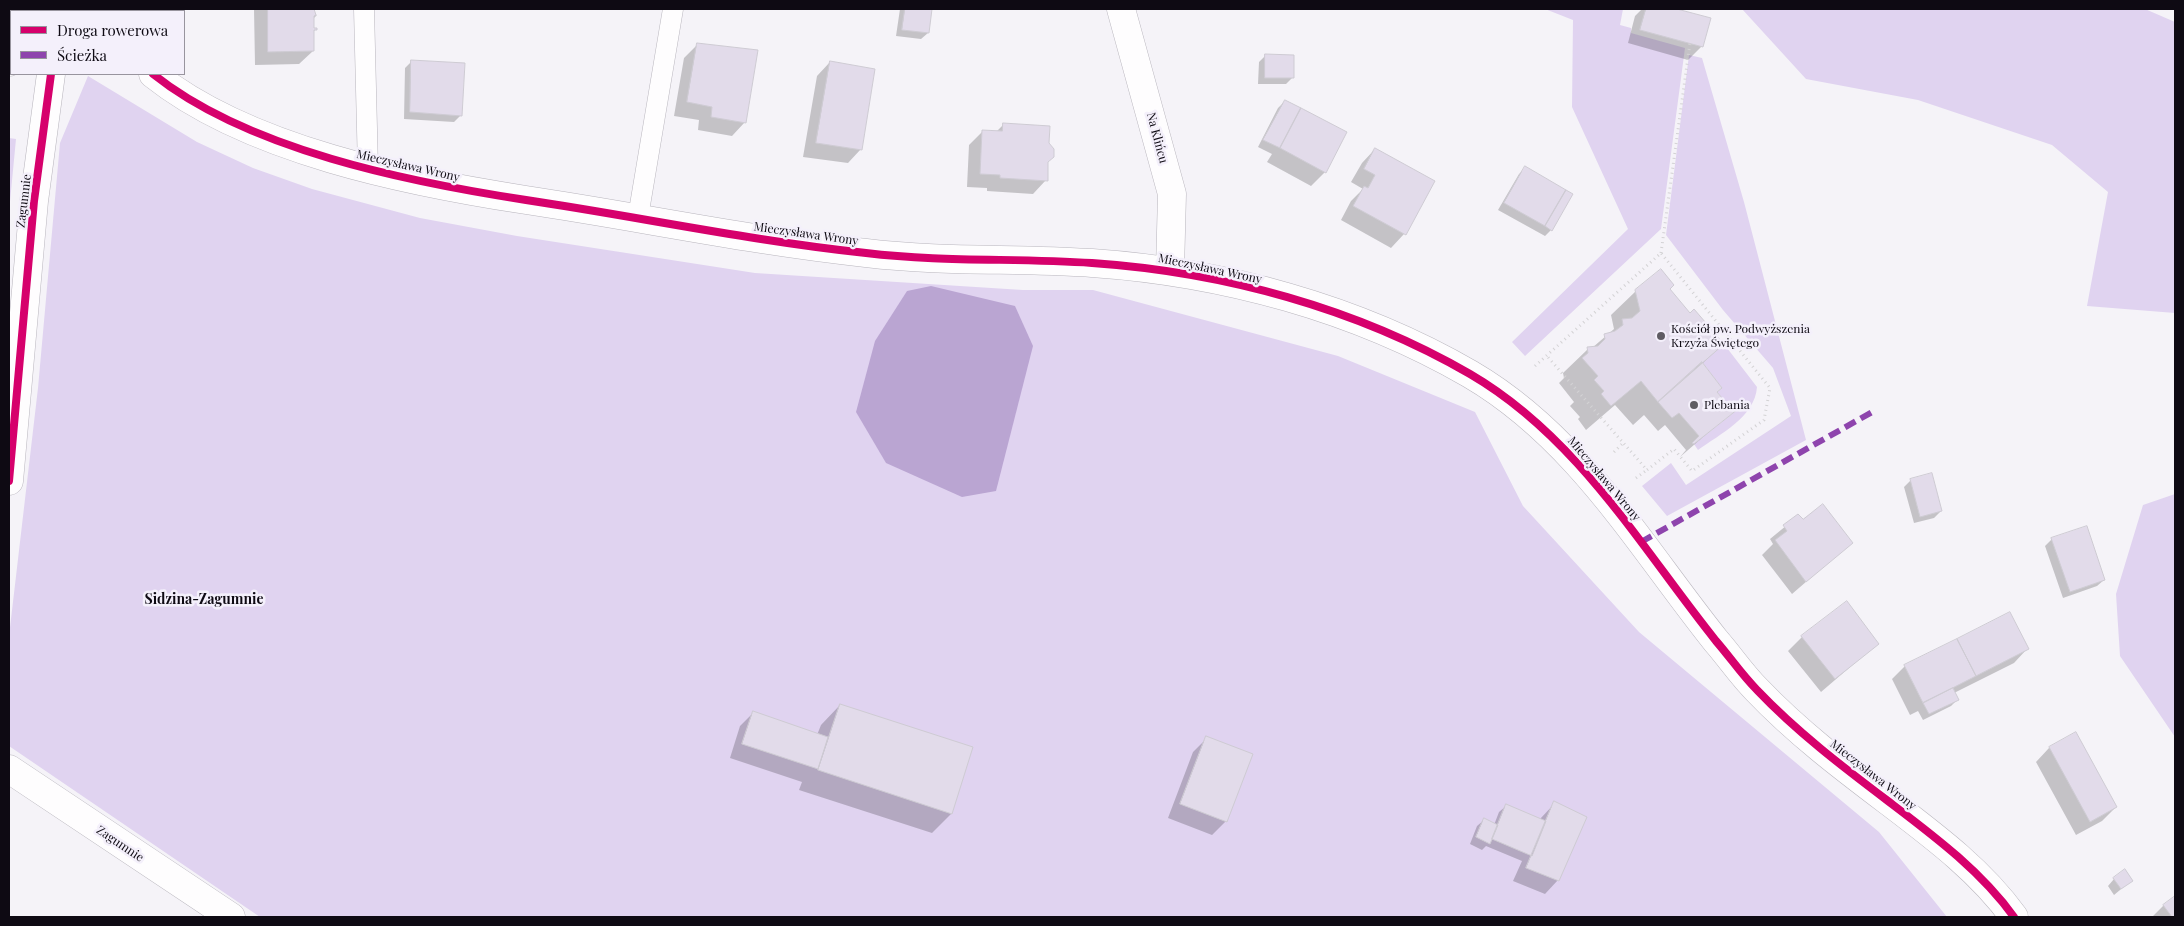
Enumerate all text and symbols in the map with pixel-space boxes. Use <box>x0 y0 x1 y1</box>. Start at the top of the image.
legend <box>10 10 185 75</box>
text: Droga rowerowa <box>57 20 168 40</box>
text: Ścieżka <box>57 45 107 65</box>
street label: Na Klińcu <box>1143 111 1171 165</box>
street label: Mieczysława Wrony <box>355 147 461 185</box>
street label: Zagumnie <box>14 173 34 229</box>
street label: Mieczysława Wrony <box>753 220 859 248</box>
street label: Mieczysława Wrony <box>1157 251 1263 287</box>
place label: Kościół pw. Podwyższenia Krzyża Świętego <box>1671 322 1810 350</box>
marker: Kościół pw. Podwyższenia Krzyża Świętego <box>1655 330 1667 342</box>
place label: Plebania <box>1704 398 1750 412</box>
marker: Plebania <box>1688 399 1700 411</box>
street label: Mieczysława Wrony <box>1565 434 1643 524</box>
district label: Sidzina-Zagumnie <box>145 592 263 608</box>
street label: Mieczysława Wrony <box>1827 737 1919 813</box>
street label: Zagumnie <box>94 823 146 865</box>

